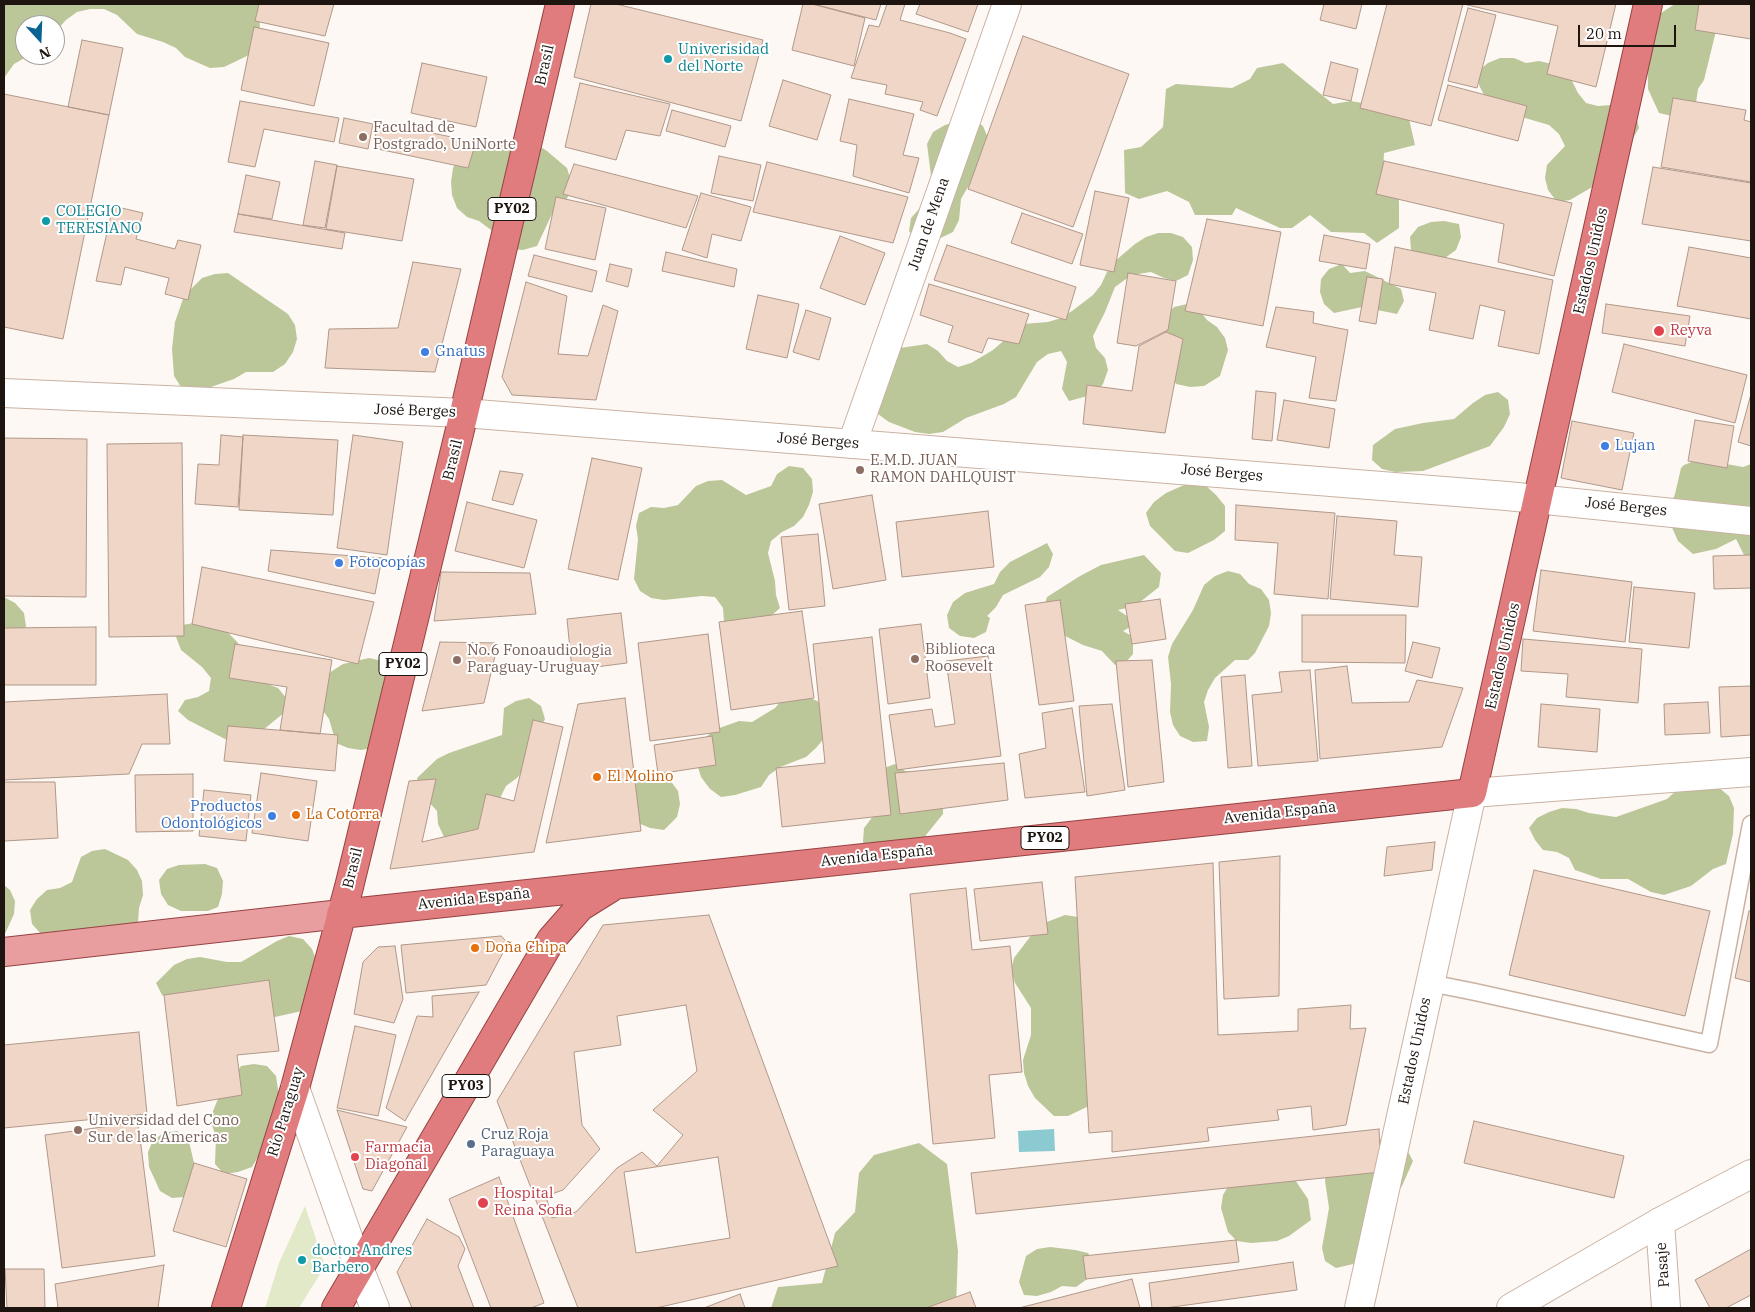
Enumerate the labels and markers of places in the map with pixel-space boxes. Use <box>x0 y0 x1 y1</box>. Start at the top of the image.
place label: Univerisidad del Norte <box>678 41 769 76</box>
marker: Univerisidad del Norte <box>662 53 674 65</box>
place label: Facultad de Postgrado, UniNorte <box>373 119 516 154</box>
marker: Facultad de Postgrado, UniNorte <box>357 131 369 143</box>
place label: COLEGIO TERESIANO <box>56 203 142 238</box>
marker: COLEGIO TERESIANO <box>40 215 52 227</box>
place label: Reyva <box>1670 322 1712 340</box>
marker: Reyva <box>1652 324 1666 338</box>
place label: Gnatus <box>435 343 485 361</box>
marker: Gnatus <box>419 346 431 358</box>
place label: Lujan <box>1615 437 1655 455</box>
marker: Lujan <box>1599 440 1611 452</box>
place label: E.M.D. JUAN RAMON DAHLQUIST <box>870 452 1016 487</box>
marker: E.M.D. JUAN RAMON DAHLQUIST <box>854 464 866 476</box>
place label: Fotocopías <box>349 554 426 572</box>
marker: Fotocopías <box>333 557 345 569</box>
place label: Biblioteca Roosevelt <box>925 641 996 676</box>
place label: No.6 Fonoaudiologia Paraguay-Uruguay <box>467 642 612 677</box>
marker: Biblioteca Roosevelt <box>909 653 921 665</box>
marker: No.6 Fonoaudiologia Paraguay-Uruguay <box>451 654 463 666</box>
place label: El Molino <box>607 768 673 786</box>
marker: El Molino <box>591 771 603 783</box>
place label: Productos Odontológicos <box>161 798 262 833</box>
place label: La Cotorra <box>306 806 380 824</box>
marker: La Cotorra <box>290 809 302 821</box>
marker: Productos Odontológicos <box>266 810 278 822</box>
place label: Doña Chipa <box>485 939 567 957</box>
marker: Doña Chipa <box>469 942 481 954</box>
place label: Universidad del Cono Sur de las Americas <box>88 1112 239 1147</box>
marker: Universidad del Cono Sur de las Americas <box>72 1124 84 1136</box>
place label: Cruz Roja Paraguaya <box>481 1126 555 1161</box>
marker: Cruz Roja Paraguaya <box>465 1138 477 1150</box>
place label: Farmacia Diagonal <box>365 1139 432 1174</box>
marker: Farmacia Diagonal <box>349 1151 361 1163</box>
place label: Hospital Reina Sofia <box>494 1185 573 1220</box>
marker: Hospital Reina Sofia <box>476 1196 490 1210</box>
place label: doctor Andres Barbero <box>312 1242 412 1277</box>
marker: doctor Andres Barbero <box>296 1254 308 1266</box>

